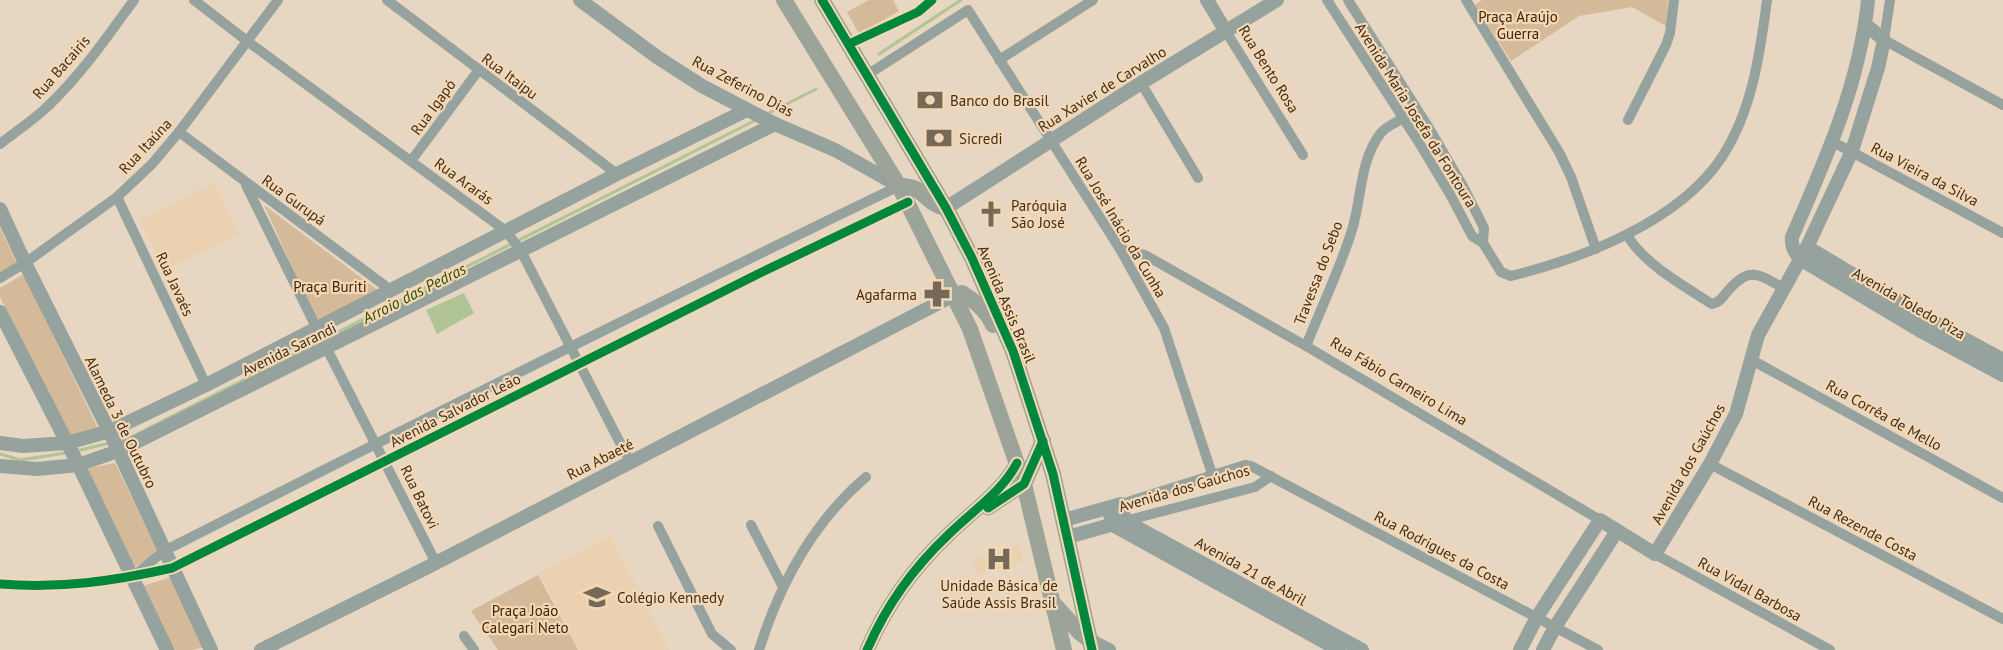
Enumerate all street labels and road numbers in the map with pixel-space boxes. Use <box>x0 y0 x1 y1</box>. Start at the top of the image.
street label: Avenida Maria Josefa da Fontoura <box>1351 19 1481 211</box>
street label: Rua Bento Rosa <box>1234 22 1304 116</box>
street label: Rua Bacairis <box>28 31 94 103</box>
street label: Rua Xavier de Carvalho <box>1034 42 1170 136</box>
street label: Rua Itaipu <box>478 49 542 103</box>
street label: Rua Zeferino Dias <box>689 51 797 121</box>
street label: Rua Igapó <box>406 75 460 139</box>
street label: Rua Itaúna <box>115 114 175 178</box>
street label: Rua Vieira da Silva <box>1868 138 1982 210</box>
street label: Rua Ararás <box>431 153 497 209</box>
street label: Rua José Inácio da Cunha <box>1071 153 1171 301</box>
street label: Rua Gurupá <box>258 170 330 230</box>
street label: Travessa do Sebo <box>1289 218 1347 328</box>
street label: Avenida Assis Brasil <box>974 242 1041 366</box>
street label: Rua Javaés <box>152 249 198 319</box>
street label: Avenida Toledo Piza <box>1849 263 1969 343</box>
street label: Avenida Sarandi <box>239 318 339 380</box>
street label: Rua Fábio Carneiro Lima <box>1327 332 1471 430</box>
street label: Alameda 3 de Outubro <box>81 353 161 491</box>
street label: Avenida Salvador Leão <box>386 369 524 451</box>
street label: Rua Corrêa de Mello <box>1823 375 1945 455</box>
street label: Avenida dos Gaúchos <box>1647 400 1729 528</box>
street label: Rua Abaeté <box>563 434 637 484</box>
street label: Avenida dos Gaúchos <box>1116 460 1252 516</box>
street label: Rua Batovi <box>396 462 444 532</box>
street label: Rua Rezende Costa <box>1805 491 1921 565</box>
street label: Rua Rodrigues da Costa <box>1371 506 1513 594</box>
street label: Avenida 21 de Abril <box>1192 532 1311 610</box>
street label: Rua Vidal Barbosa <box>1695 553 1805 625</box>

